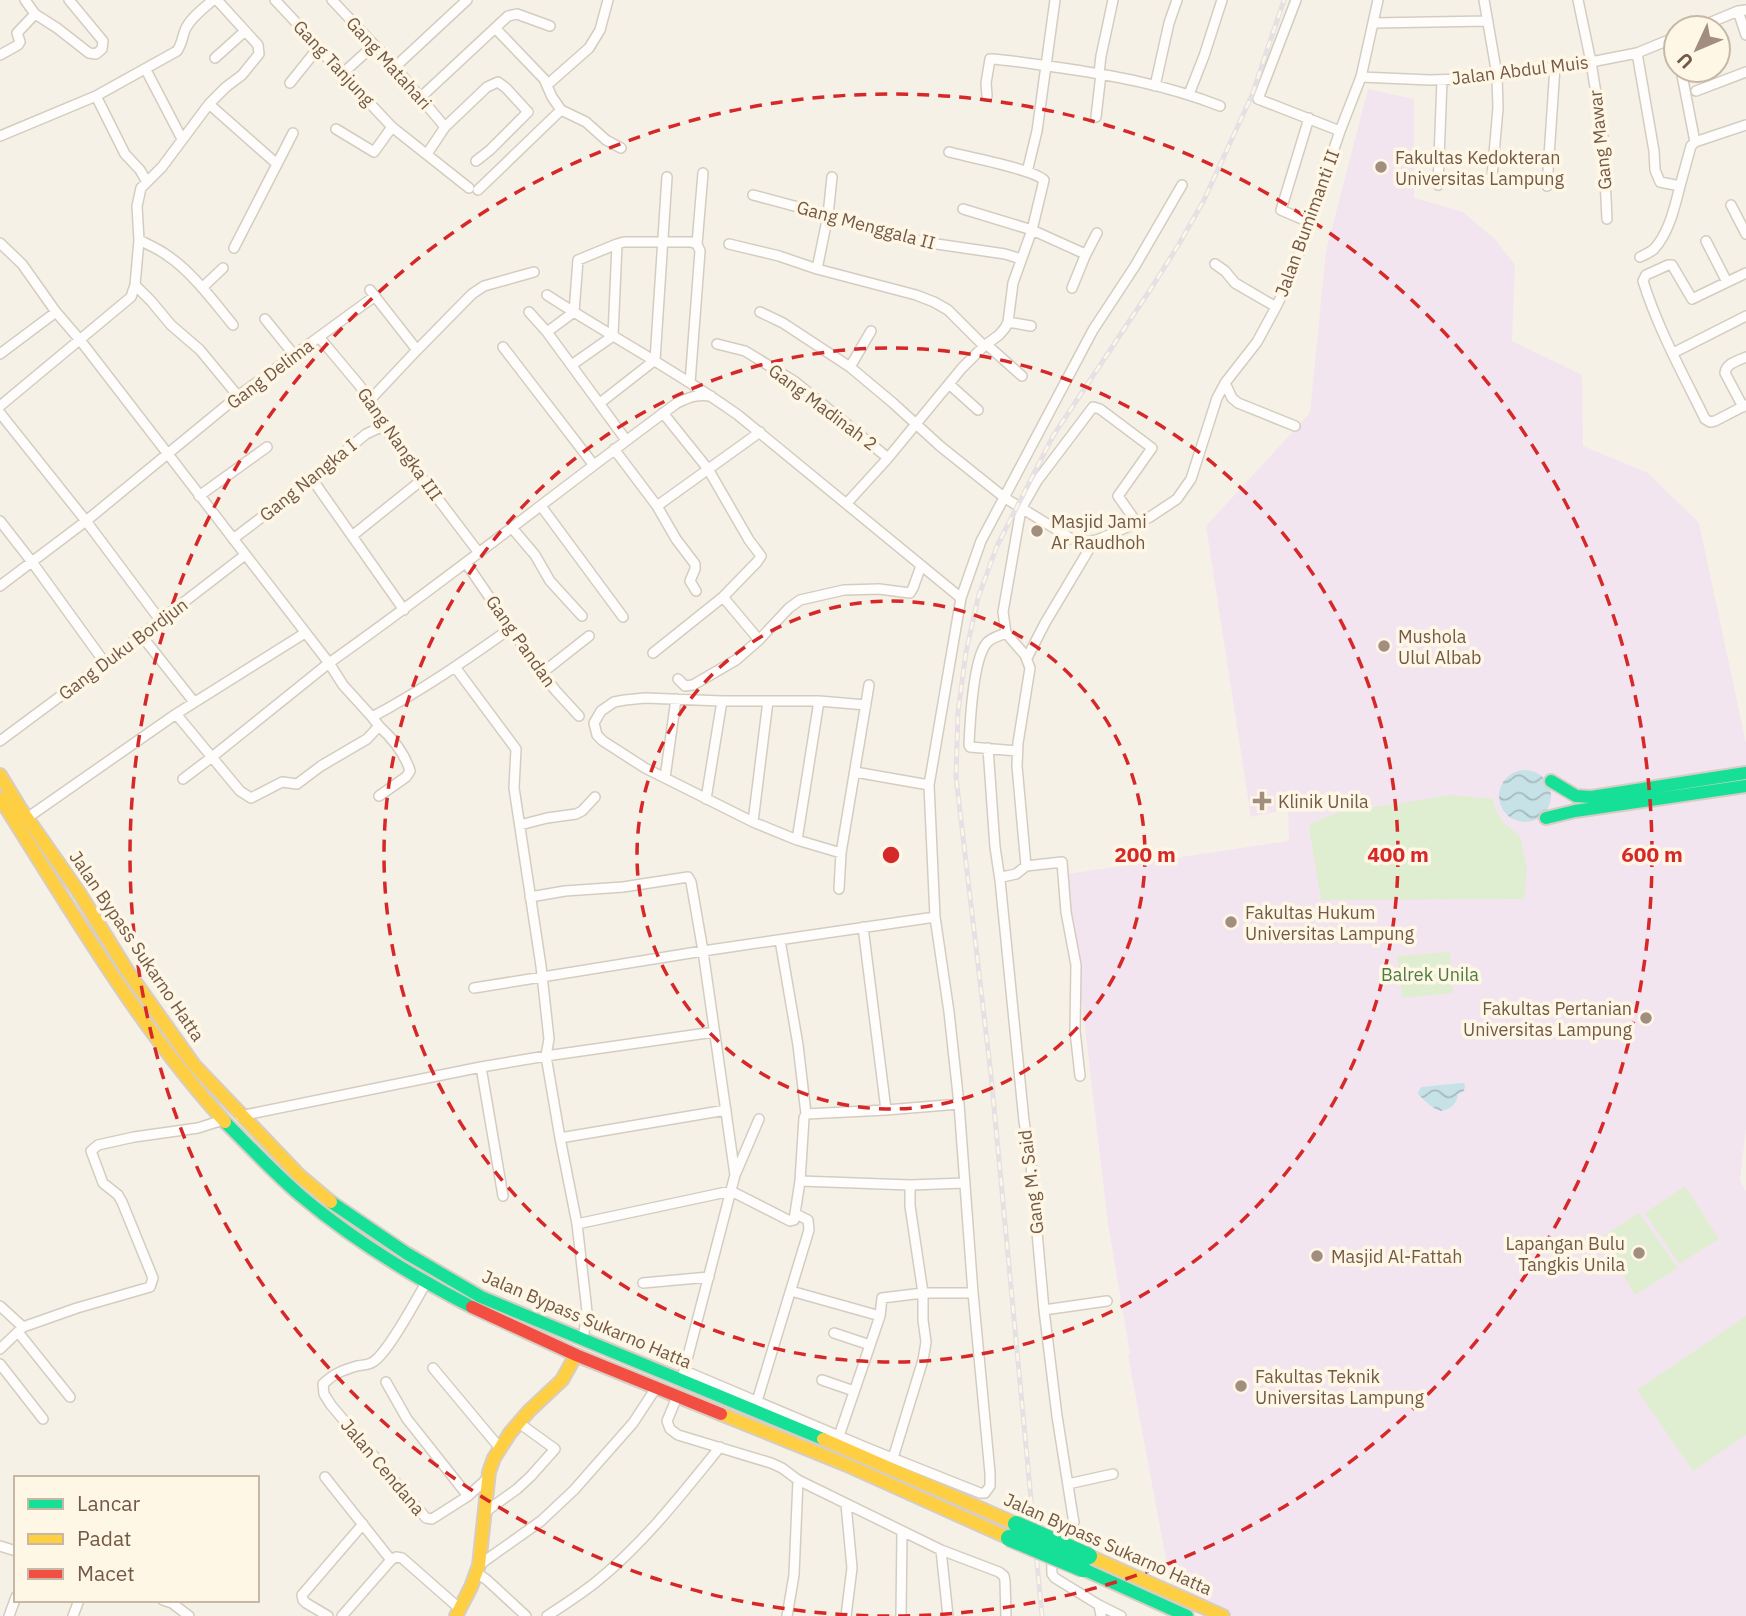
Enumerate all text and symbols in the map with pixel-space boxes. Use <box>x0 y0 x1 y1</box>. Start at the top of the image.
street label: Gang Matahari <box>341 12 437 114</box>
north arrow <box>1662 14 1732 84</box>
street label: Gang Tanjung <box>288 15 380 111</box>
text: U <box>1672 48 1698 74</box>
street label: Jalan Abdul Muis <box>1450 50 1590 90</box>
street label: Gang Mawar <box>1583 89 1617 191</box>
street label: Jalan Bumimanti II <box>1270 146 1344 300</box>
place label: Fakultas Kedokteran Universitas Lampung <box>1395 146 1565 190</box>
marker: Fakultas Kedokteran Universitas Lampung <box>1373 159 1389 175</box>
street label: Gang Menggala II <box>794 195 938 255</box>
street label: Gang Delima <box>222 334 318 414</box>
street label: Gang Madinah 2 <box>764 359 882 455</box>
street label: Gang Nangka III <box>352 383 448 505</box>
street label: Gang Nangka I <box>255 434 361 526</box>
place label: Masjid Jami Ar Raudhoh <box>1051 510 1147 554</box>
marker: Masjid Jami Ar Raudhoh <box>1029 523 1045 539</box>
street label: Gang Pandan <box>481 591 561 691</box>
street label: Gang Duku Bordjun <box>54 593 192 705</box>
place label: Mushola Ulul Albab <box>1398 625 1481 669</box>
marker: Mushola Ulul Albab <box>1376 638 1392 654</box>
place label: Klinik Unila <box>1278 790 1369 813</box>
marker: Klinik Unila <box>1252 791 1272 811</box>
text: 200 m <box>1114 840 1176 868</box>
text: 400 m <box>1367 840 1429 868</box>
text: 600 m <box>1621 840 1683 868</box>
centre of rings <box>879 843 903 867</box>
street label: Jalan Bypass Sukarno Hatta <box>64 846 210 1046</box>
place label: Fakultas Hukum Universitas Lampung <box>1245 901 1415 945</box>
marker: Fakultas Hukum Universitas Lampung <box>1223 914 1239 930</box>
park label: Balrek Unila <box>1381 963 1479 986</box>
place label: Fakultas Pertanian Universitas Lampung <box>1463 997 1632 1041</box>
marker: Fakultas Pertanian Universitas Lampung <box>1638 1010 1654 1026</box>
street label: Gang M. Said <box>1013 1129 1049 1235</box>
place label: Lapangan Bulu Tangkis Unila <box>1505 1232 1625 1276</box>
place label: Masjid Al-Fattah <box>1331 1245 1462 1268</box>
marker: Lapangan Bulu Tangkis Unila <box>1631 1245 1647 1261</box>
marker: Masjid Al-Fattah <box>1309 1248 1325 1264</box>
street label: Jalan Bypass Sukarno Hatta <box>479 1264 696 1374</box>
place label: Fakultas Teknik Universitas Lampung <box>1255 1365 1425 1409</box>
marker: Fakultas Teknik Universitas Lampung <box>1233 1378 1249 1394</box>
street label: Jalan Cendana <box>336 1414 430 1520</box>
legend <box>14 1476 259 1602</box>
street label: Jalan Bypass Sukarno Hatta <box>1000 1488 1216 1600</box>
text: Lancar <box>77 1489 140 1517</box>
text: Padat <box>77 1524 132 1552</box>
text: Macet <box>77 1559 135 1587</box>

